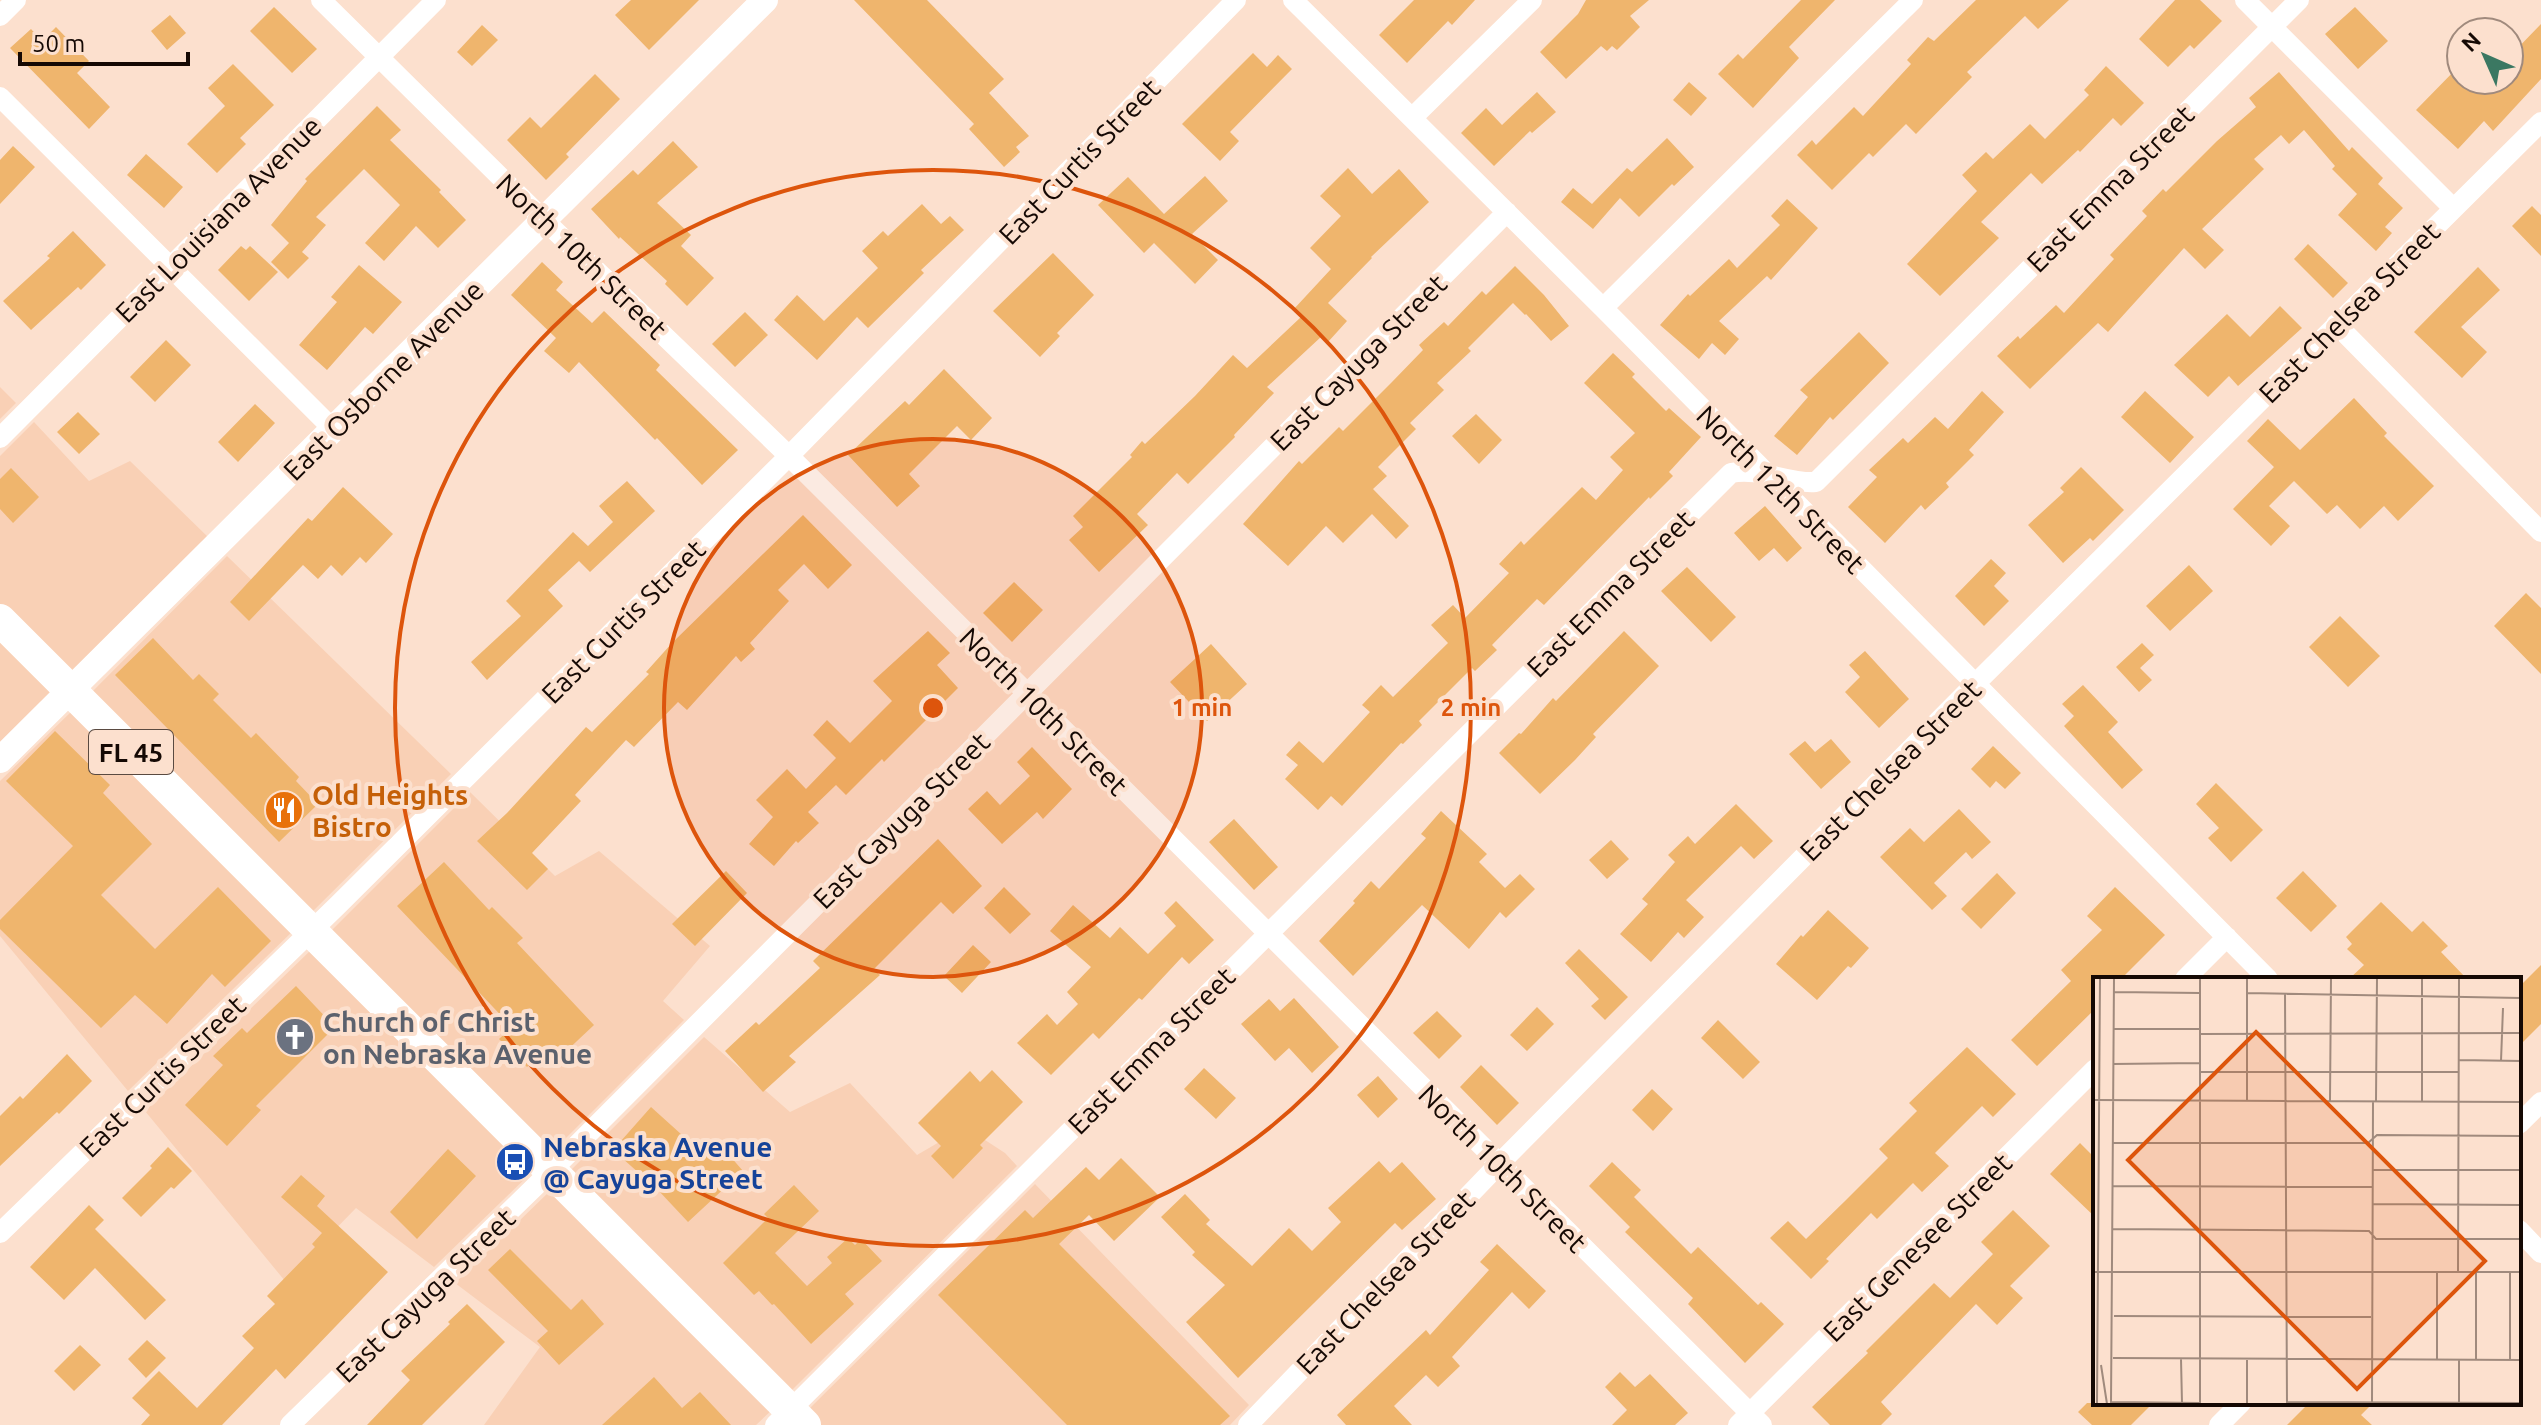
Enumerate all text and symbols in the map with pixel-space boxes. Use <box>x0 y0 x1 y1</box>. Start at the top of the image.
scale bar <box>20 16 188 66</box>
north arrow <box>2445 16 2525 96</box>
text: N <box>2456 27 2485 56</box>
text: 50 m <box>32 30 85 57</box>
street label: East Curtis Street <box>992 72 1166 250</box>
street label: East Emma Street <box>2020 98 2200 278</box>
street label: East Louisiana Avenue <box>109 110 327 328</box>
street label: North 10th Street <box>491 167 673 345</box>
street label: East Chelsea Street <box>2252 215 2446 409</box>
street label: East Cayuga Street <box>1264 268 1452 456</box>
street label: East Osborne Avenue <box>277 274 489 486</box>
street label: North 12th Street <box>1691 399 1871 579</box>
street label: East Emma Street <box>1520 503 1700 683</box>
street label: East Curtis Street <box>535 533 711 709</box>
street label: North 10th Street <box>954 621 1134 801</box>
street label: East Chelsea Street <box>1793 673 1987 867</box>
centre of rings <box>919 694 947 722</box>
text: 1 min <box>1172 694 1232 721</box>
text: 2 min <box>1441 694 1501 721</box>
street label: East Cayuga Street <box>807 726 995 914</box>
road number: FL 45 <box>89 730 173 774</box>
place label: Old Heights Bistro <box>312 779 468 842</box>
restaurant icon: Old Heights Bistro <box>263 789 305 831</box>
street label: East Emma Street <box>1061 960 1241 1140</box>
inset map <box>2093 977 2521 1405</box>
street label: East Curtis Street <box>73 989 251 1163</box>
place label: Church of Christ on Nebraska Avenue <box>323 1006 592 1069</box>
church icon: Church of Christ on Nebraska Avenue <box>274 1016 316 1058</box>
street label: North 10th Street <box>1413 1078 1593 1258</box>
place label: Nebraska Avenue @ Cayuga Street <box>543 1131 772 1194</box>
bus stop icon: Nebraska Avenue @ Cayuga Street <box>494 1141 536 1183</box>
street label: East Genesee Street <box>1817 1147 2017 1347</box>
street label: East Chelsea Street <box>1290 1184 1480 1380</box>
street label: East Cayuga Street <box>329 1202 521 1388</box>

